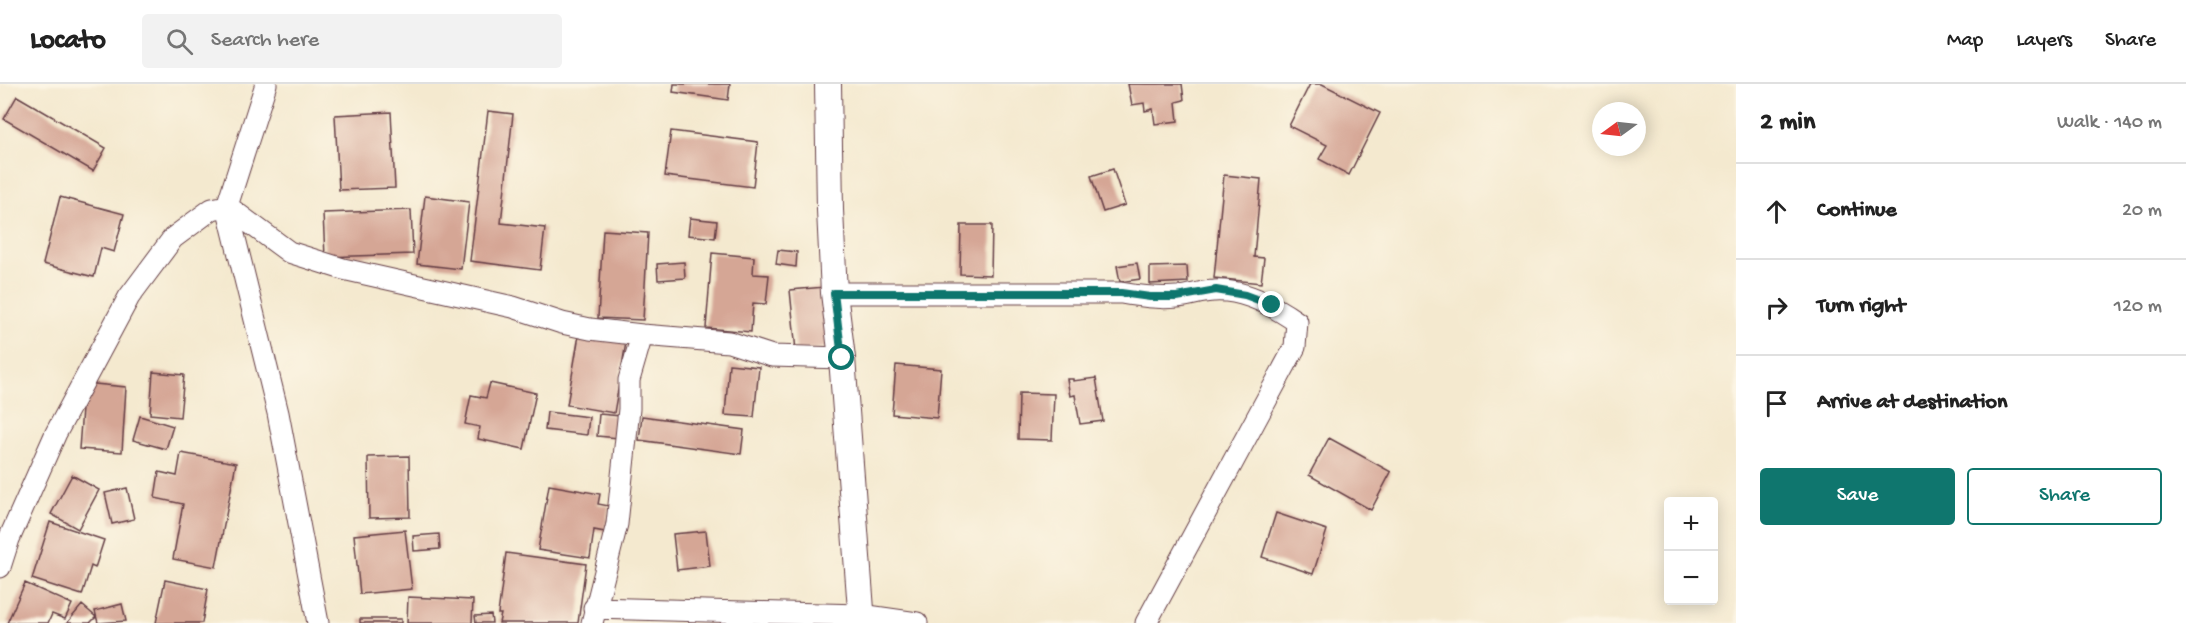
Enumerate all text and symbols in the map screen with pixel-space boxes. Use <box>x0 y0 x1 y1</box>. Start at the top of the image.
search box <box>142 14 562 68</box>
text: Locato <box>30 25 106 58</box>
icon: search <box>163 25 196 58</box>
text: Search here <box>211 28 319 54</box>
text: Map <box>1947 29 1983 54</box>
text: Layers <box>2016 29 2072 54</box>
text: Share <box>2105 29 2156 54</box>
north arrow <box>1592 102 1646 156</box>
text: 2 min <box>1760 108 1815 139</box>
text: Walk · 140 m <box>2057 112 2162 135</box>
icon: ahead <box>1760 195 1793 228</box>
text: Continue <box>1817 198 1897 224</box>
text: 20 m <box>2122 200 2162 223</box>
route end <box>1258 291 1284 317</box>
icon: right <box>1760 291 1793 324</box>
text: Turn right <box>1817 294 1905 320</box>
text: 120 m <box>2114 296 2162 319</box>
route start <box>828 344 854 370</box>
icon: arrive <box>1760 387 1793 420</box>
text: Arrive at destination <box>1817 390 2007 416</box>
button: Save <box>1760 468 1955 525</box>
button: Share <box>1967 468 2162 525</box>
map controls <box>1664 497 1718 605</box>
button: + <box>1664 497 1718 551</box>
button: − <box>1664 551 1718 605</box>

